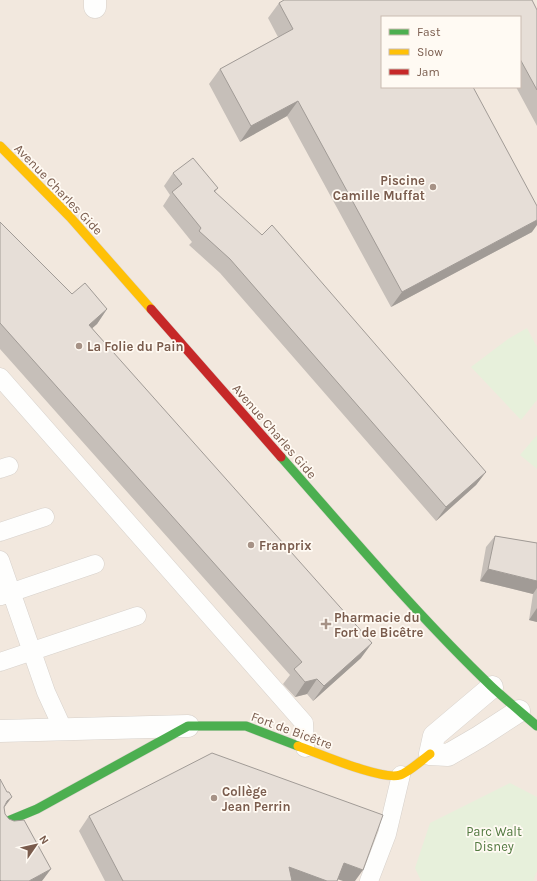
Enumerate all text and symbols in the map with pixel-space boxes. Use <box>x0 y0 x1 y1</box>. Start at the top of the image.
legend <box>381 16 521 88</box>
text: Fast <box>417 25 441 39</box>
text: Slow <box>417 45 443 59</box>
text: Jam <box>417 65 440 79</box>
street label: Avenue Charles Gide <box>11 141 106 238</box>
place label: Piscine Camille Muffat <box>333 173 425 203</box>
marker: Piscine Camille Muffat <box>428 182 438 192</box>
place label: La Folie du Pain <box>87 339 184 354</box>
marker: La Folie du Pain <box>74 341 84 351</box>
street label: Avenue Charles Gide <box>229 381 320 482</box>
place label: Franprix <box>259 538 311 553</box>
marker: Franprix <box>246 540 256 550</box>
place label: Pharmacie du Fort de Bicêtre <box>334 610 423 640</box>
marker: Pharmacie du Fort de Bicêtre <box>321 619 331 629</box>
street label: Fort de Bicêtre <box>249 709 335 752</box>
place label: Collège Jean Perrin <box>222 784 291 814</box>
marker: Collège Jean Perrin <box>209 793 219 803</box>
park label: Parc Walt Disney <box>466 824 522 854</box>
north arrow <box>16 825 56 865</box>
text: N <box>36 833 51 847</box>

